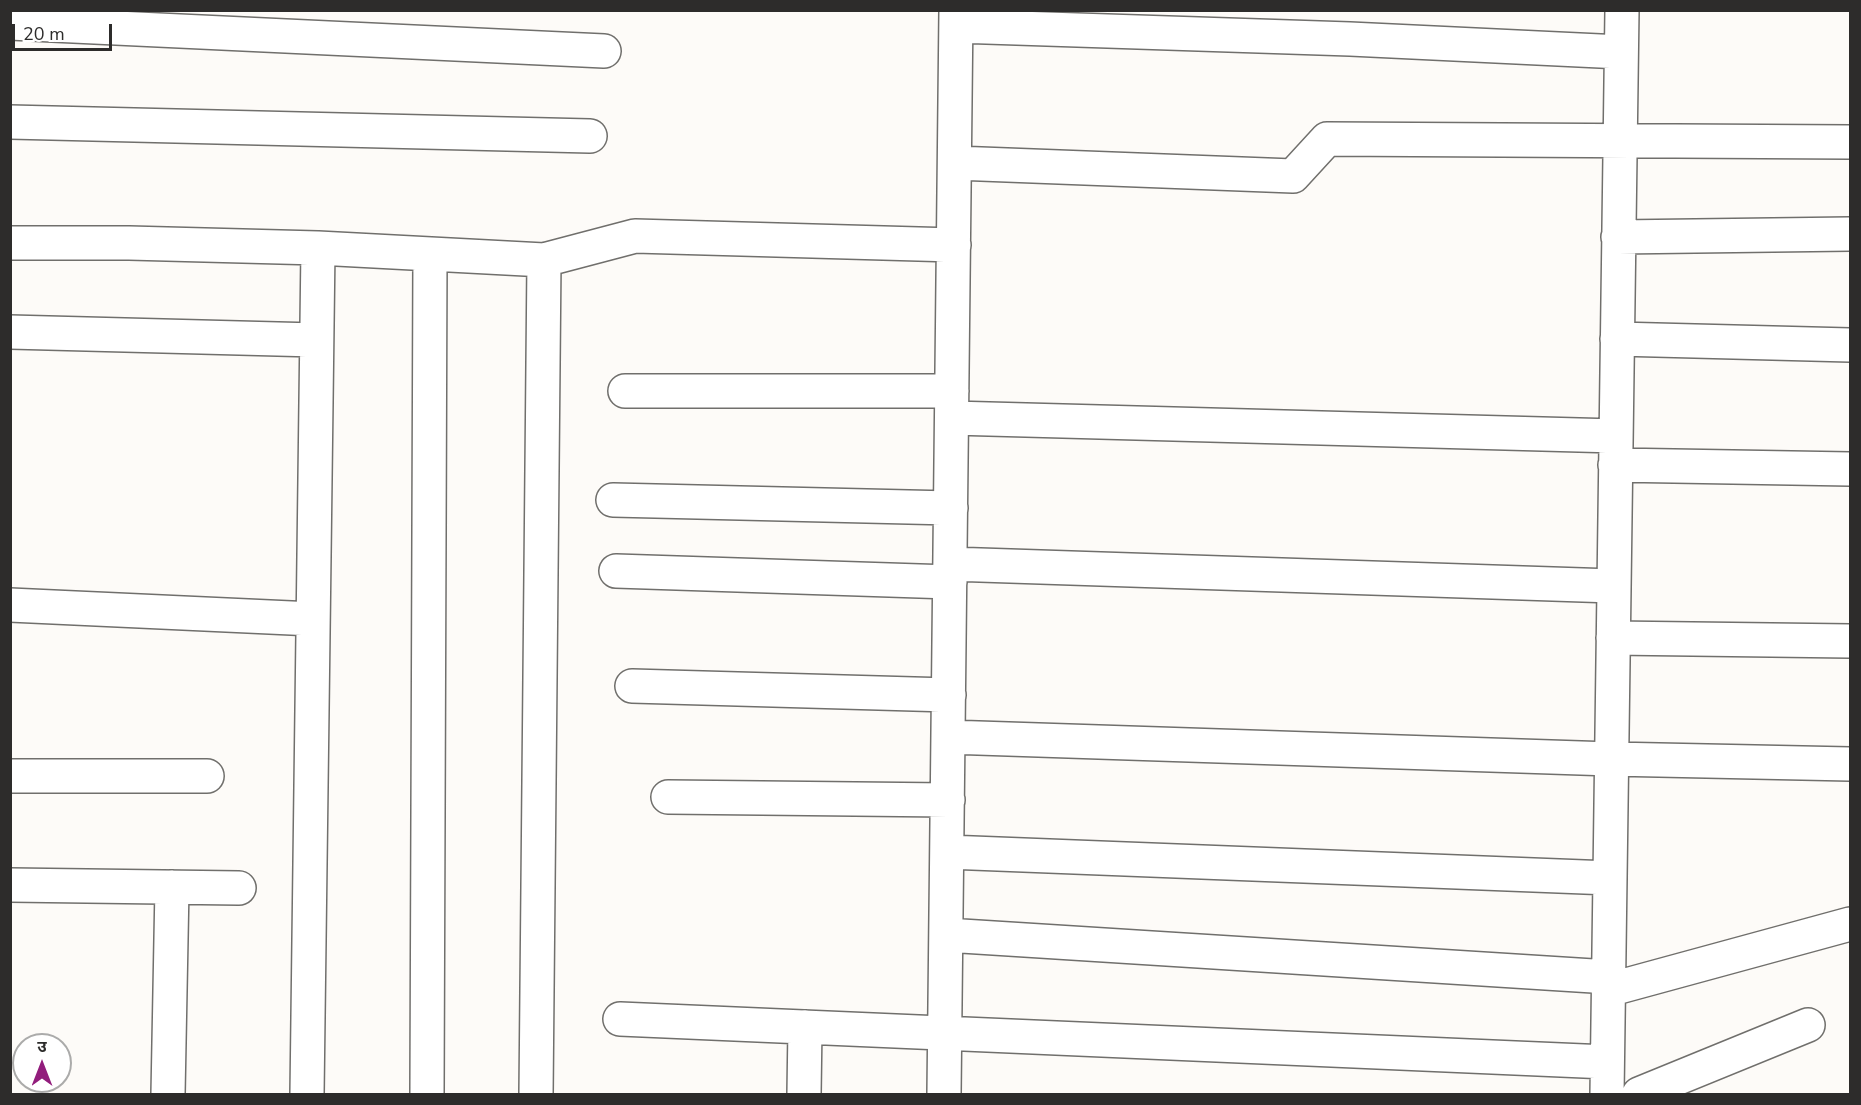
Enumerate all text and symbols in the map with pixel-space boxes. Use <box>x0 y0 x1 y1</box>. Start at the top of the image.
scale bar <box>15 12 116 50</box>
text: 20 m <box>23 22 65 46</box>
north arrow <box>12 1033 72 1093</box>
text: उ <box>37 1036 47 1058</box>

